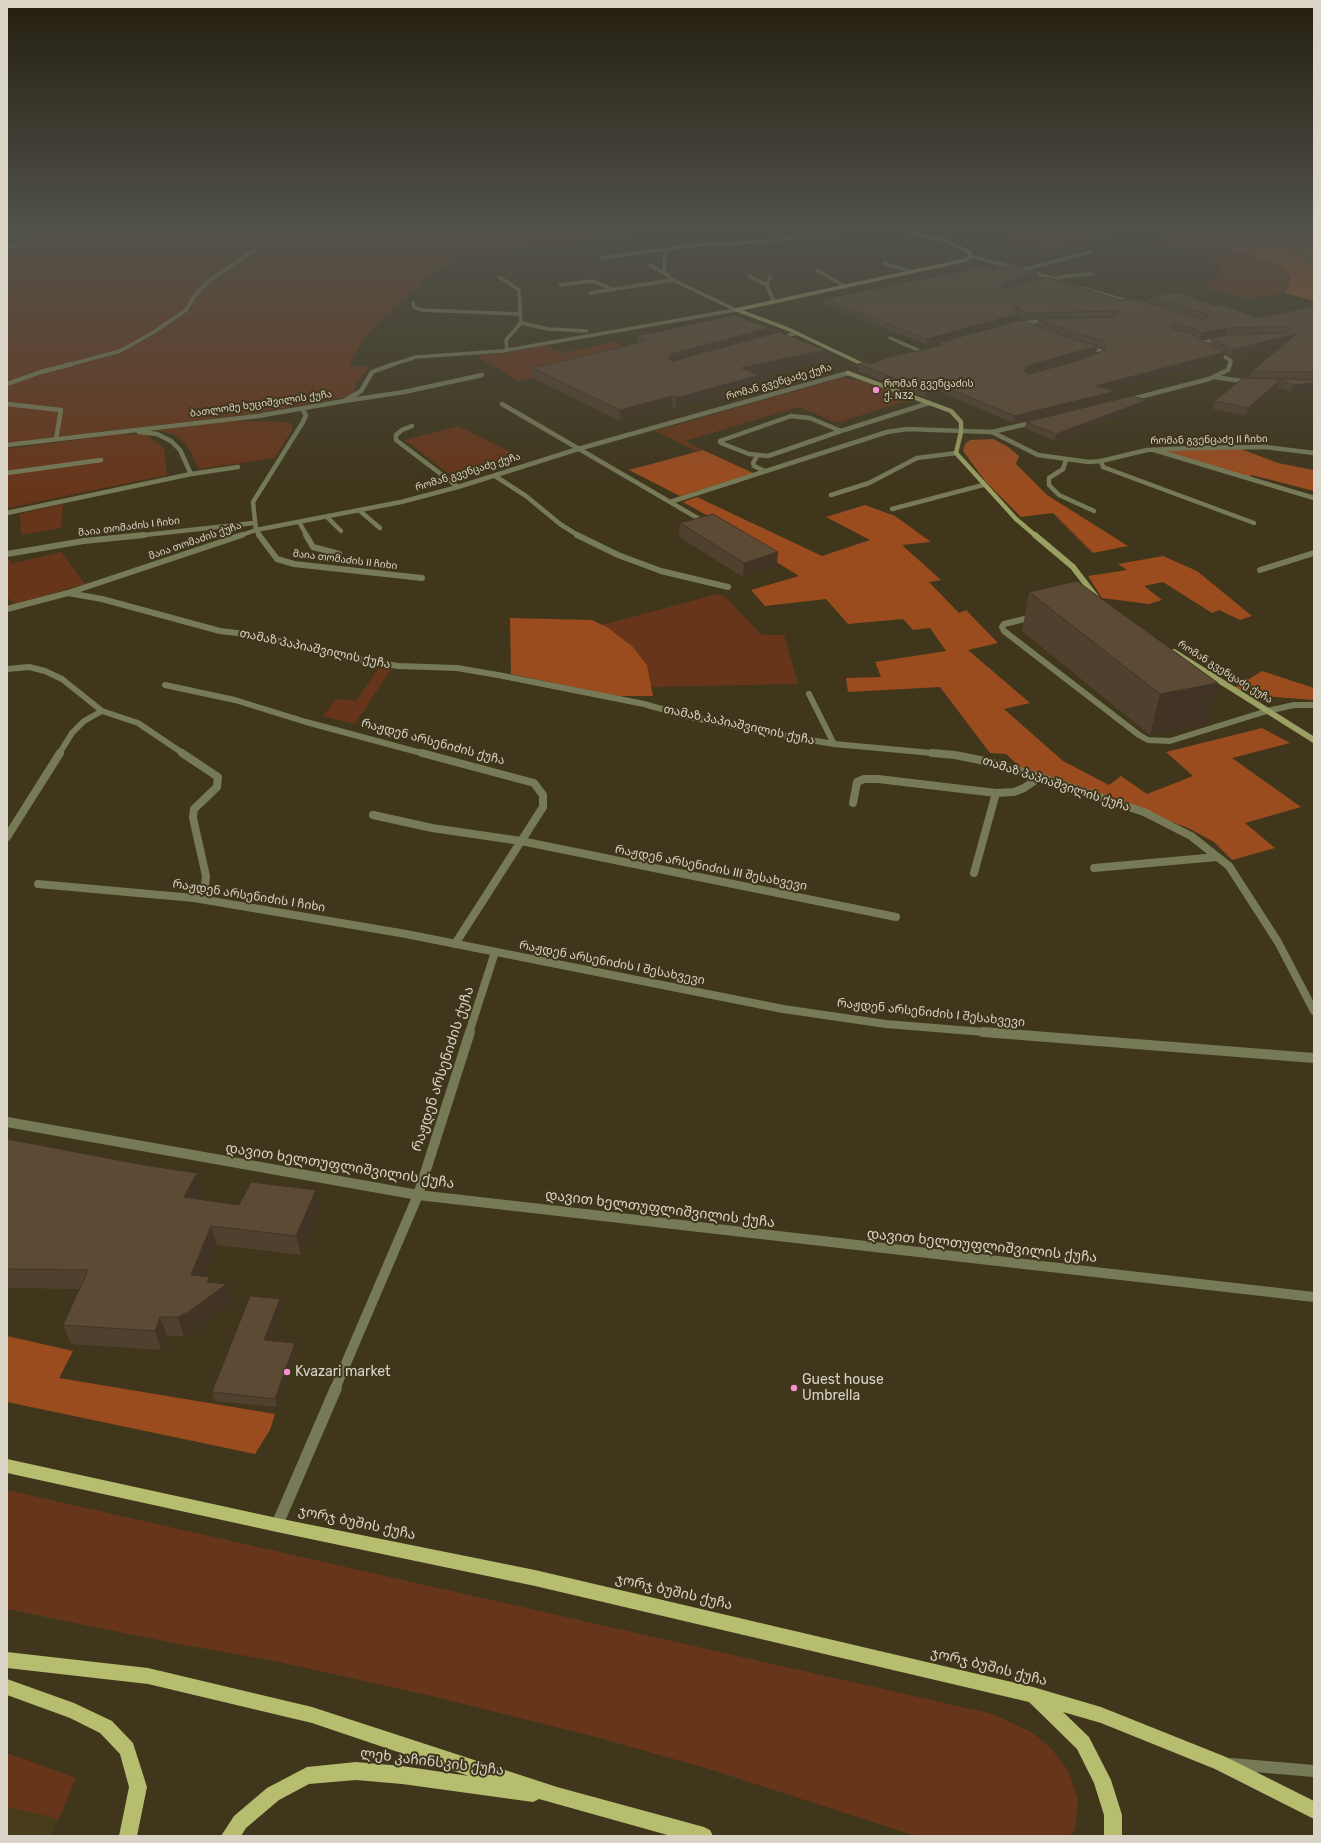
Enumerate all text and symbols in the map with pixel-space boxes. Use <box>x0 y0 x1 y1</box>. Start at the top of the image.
street label: რომან გვენცაძე ქუჩა <box>725 361 833 403</box>
place label: რომან გვენცაძის ქ. N32 <box>884 378 974 402</box>
marker: რომან გვენცაძის ქ. N32 <box>871 385 881 395</box>
street label: ბათლომე ხუციშვილის ქუჩა <box>189 388 333 420</box>
street label: რომან გვენცაძე II ჩიხი <box>1150 433 1268 447</box>
street label: რომან გვენცაძე ქუჩა <box>414 450 522 494</box>
street label: მაია თომაძის I ჩიხი <box>77 515 181 539</box>
street label: მაია თომაძის ქუჩა <box>147 519 243 563</box>
street label: მაია თომაძის II ჩიხი <box>292 548 398 572</box>
street label: თამაზ პაპიაშვილის ქუჩა <box>238 626 392 672</box>
street label: რომან გვენცაძე ქუჩა <box>1175 638 1275 706</box>
street label: თამაზ პაპიაშვილის ქუჩა <box>662 702 816 748</box>
street label: რაჟდენ არსენიძის ქუჩა <box>360 716 506 768</box>
street label: თამაზ პაპიაშვილის ქუჩა <box>981 753 1131 815</box>
street label: რაჟდენ არსენიძის III შესახვევი <box>614 842 808 894</box>
street label: რაჟდენ არსენიძის I ჩიხი <box>172 877 326 915</box>
street label: რაჟდენ არსენიძის I შესახვევი <box>518 938 706 988</box>
street label: რაჟდენ არსენიძის ქუჩა <box>408 984 478 1154</box>
street label: რაჟდენ არსენიძის I შესახვევი <box>836 996 1026 1030</box>
street label: დავით ხელთუფლიშვილის ქუჩა <box>224 1140 456 1192</box>
street label: დავით ხელთუფლიშვილის ქუჩა <box>544 1187 776 1231</box>
street label: დავით ხელთუფლიშვილის ქუჩა <box>866 1226 1098 1266</box>
place label: Kvazari market <box>295 1364 391 1380</box>
marker: Kvazari market <box>282 1367 292 1377</box>
place label: Guest house Umbrella <box>802 1372 884 1404</box>
marker: Guest house Umbrella <box>789 1383 799 1393</box>
street label: ჯორჯ ბუშის ქუჩა <box>297 1502 417 1544</box>
street label: ჯორჯ ბუშის ქუჩა <box>614 1570 734 1614</box>
street label: ჯორჯ ბუშის ქუჩა <box>929 1644 1049 1690</box>
street label: ლეხ კაჩინსკის ქუჩა <box>359 1745 505 1779</box>

